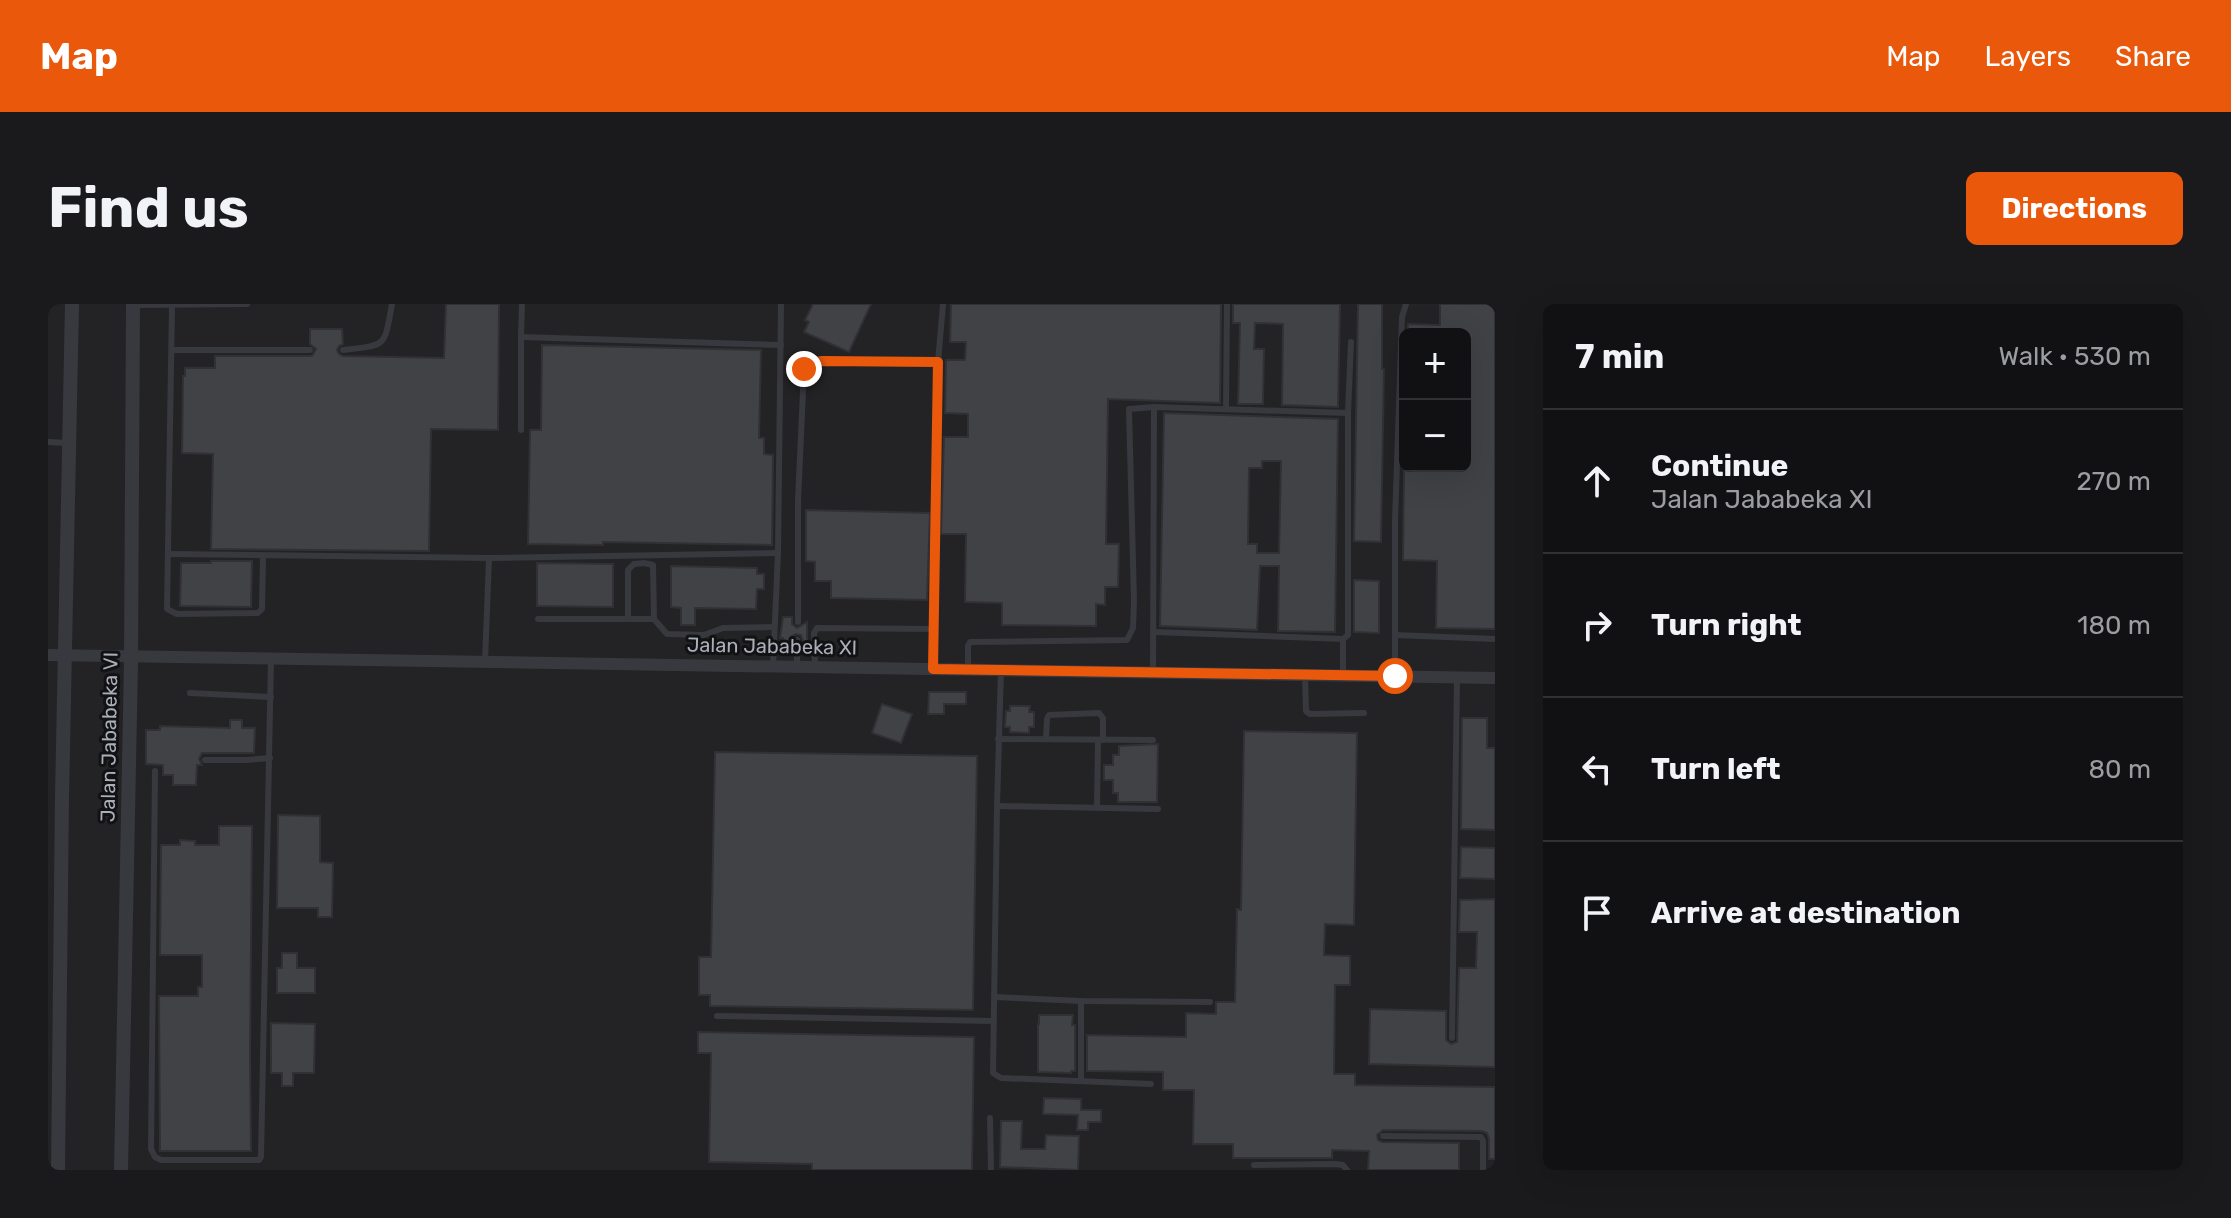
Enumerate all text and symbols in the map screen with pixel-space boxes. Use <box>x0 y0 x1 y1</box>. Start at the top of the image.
text: Map <box>40 33 118 79</box>
text: Map <box>1886 40 1941 73</box>
text: Layers <box>1985 40 2071 73</box>
text: Share <box>2115 40 2191 73</box>
button: Directions <box>1966 172 2183 245</box>
text: Find us <box>48 175 249 241</box>
map controls <box>1399 328 1471 472</box>
button: + <box>1399 328 1471 400</box>
text: 7 min <box>1575 336 1664 377</box>
text: Walk · 530 m <box>1999 341 2151 372</box>
route end <box>786 351 822 387</box>
button: − <box>1399 400 1471 472</box>
text: Continue <box>1651 448 1788 484</box>
icon: ahead <box>1575 459 1619 503</box>
text: 270 m <box>2076 466 2151 497</box>
text: Jalan Jababeka XI <box>1651 484 1873 515</box>
icon: right <box>1575 603 1619 647</box>
text: Turn right <box>1651 607 1802 643</box>
text: 180 m <box>2077 610 2151 641</box>
street label: Jalan Jababeka XI <box>687 633 857 659</box>
street label: Jalan Jababeka VI <box>96 652 122 822</box>
route start <box>1377 658 1413 694</box>
icon: left <box>1575 747 1619 791</box>
text: Turn left <box>1651 751 1781 787</box>
text: 80 m <box>2088 754 2151 785</box>
icon: arrive <box>1575 891 1619 935</box>
text: Arrive at destination <box>1651 895 1961 931</box>

